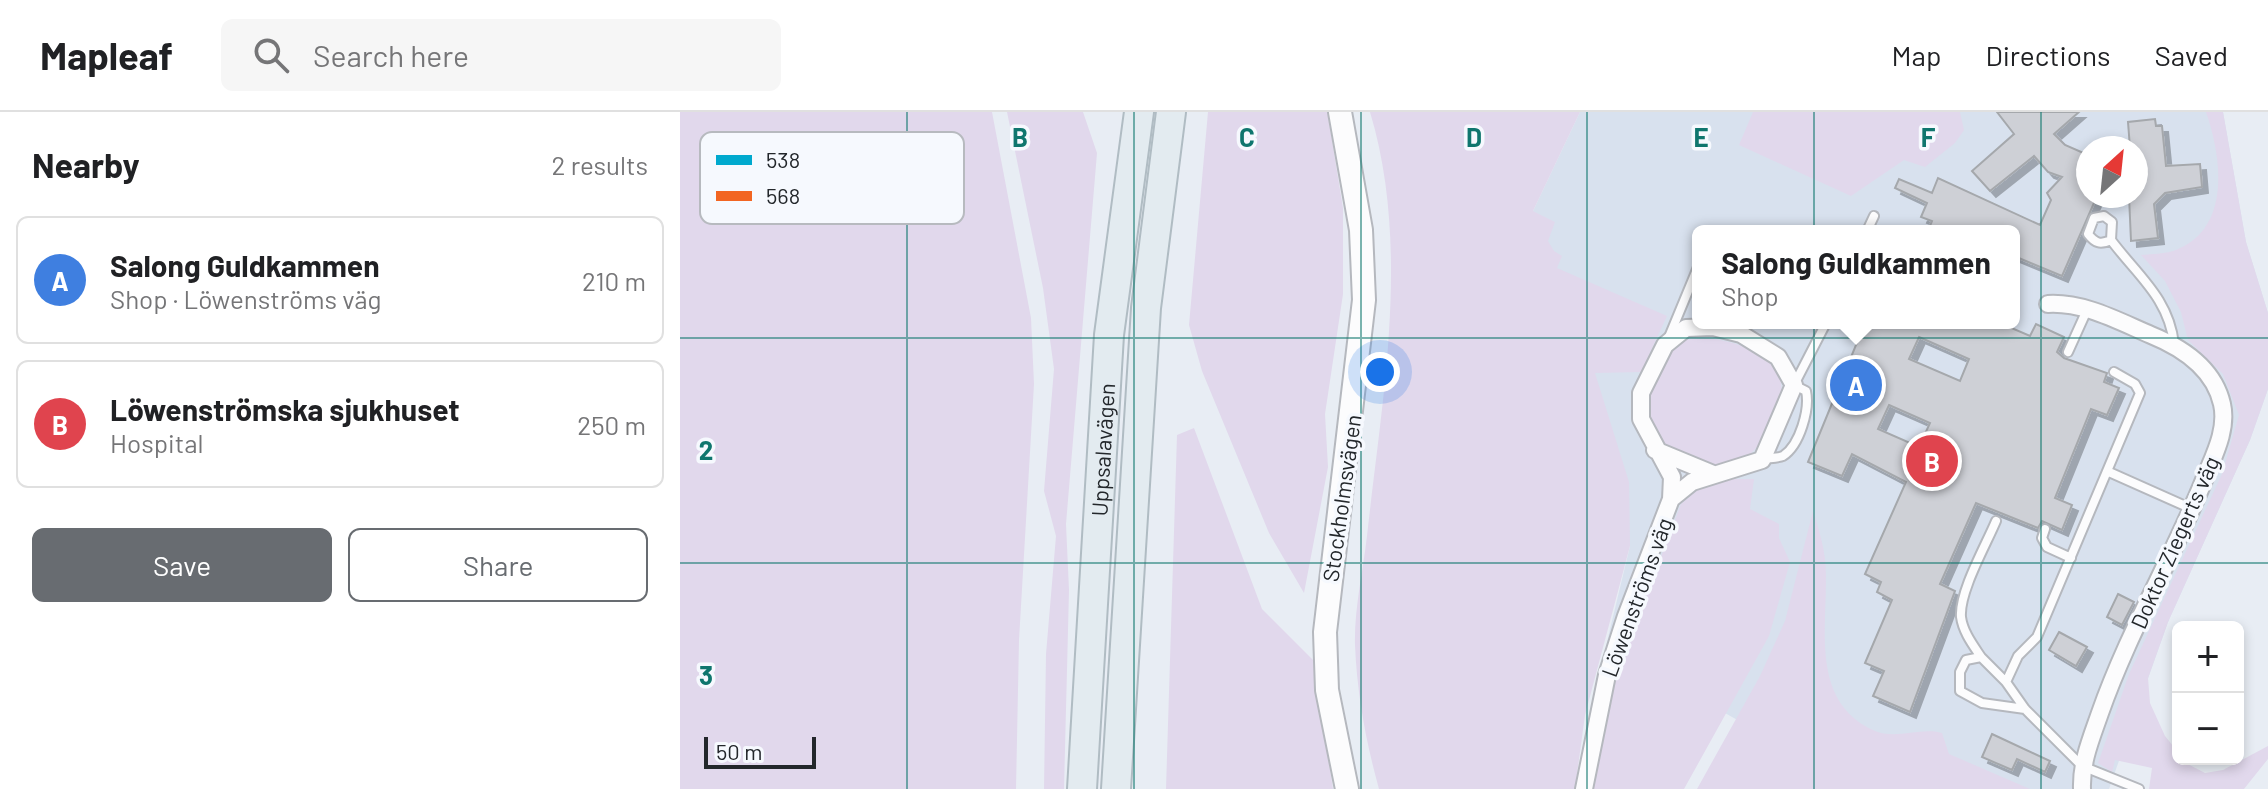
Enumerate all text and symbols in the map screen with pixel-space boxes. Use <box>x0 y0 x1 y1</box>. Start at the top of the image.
search box <box>221 19 781 91</box>
text: Mapleaf <box>40 32 173 78</box>
icon: search <box>249 33 293 77</box>
text: Search here <box>313 37 469 73</box>
text: Map <box>1892 38 1941 72</box>
text: Directions <box>1985 38 2111 72</box>
text: Saved <box>2155 38 2228 72</box>
text: B <box>1012 121 1028 152</box>
text: C <box>1239 121 1255 152</box>
text: D <box>1466 121 1482 152</box>
text: E <box>1693 121 1709 152</box>
text: F <box>1921 121 1936 152</box>
legend <box>700 132 964 224</box>
north arrow <box>2076 136 2148 208</box>
text: Nearby <box>32 144 140 185</box>
text: 538 <box>766 146 800 172</box>
text: 2 results <box>552 149 648 180</box>
text: 568 <box>766 182 800 208</box>
popup <box>1692 225 2020 329</box>
text: Salong Guldkammen <box>1721 244 1991 280</box>
text: Salong Guldkammen <box>110 247 380 283</box>
text: A <box>51 265 69 296</box>
text: 210 m <box>582 265 646 296</box>
text: Shop <box>1721 280 1779 311</box>
text: Shop · Löwenströms väg <box>110 283 381 314</box>
your location <box>1360 352 1400 392</box>
pin: A <box>1830 355 1882 415</box>
street label: Uppsalavägen <box>1085 382 1119 517</box>
text: Löwenströmska sjukhuset <box>110 391 460 427</box>
text: B <box>52 409 68 440</box>
text: 250 m <box>577 409 646 440</box>
street label: Stockholmsvägen <box>1316 413 1366 583</box>
text: Hospital <box>110 427 203 458</box>
pin: B <box>1906 431 1958 491</box>
text: 2 <box>699 434 713 465</box>
street label: Doktor Ziegerts väg <box>2124 452 2224 632</box>
street label: Löwenströms väg <box>1595 514 1677 680</box>
button: Save <box>32 528 332 602</box>
button: Share <box>348 528 648 602</box>
map controls <box>2172 621 2244 765</box>
button: + <box>2172 621 2244 693</box>
text: 3 <box>699 659 713 690</box>
button: − <box>2172 693 2244 765</box>
scale bar <box>704 733 816 769</box>
text: 50 m <box>716 738 762 764</box>

